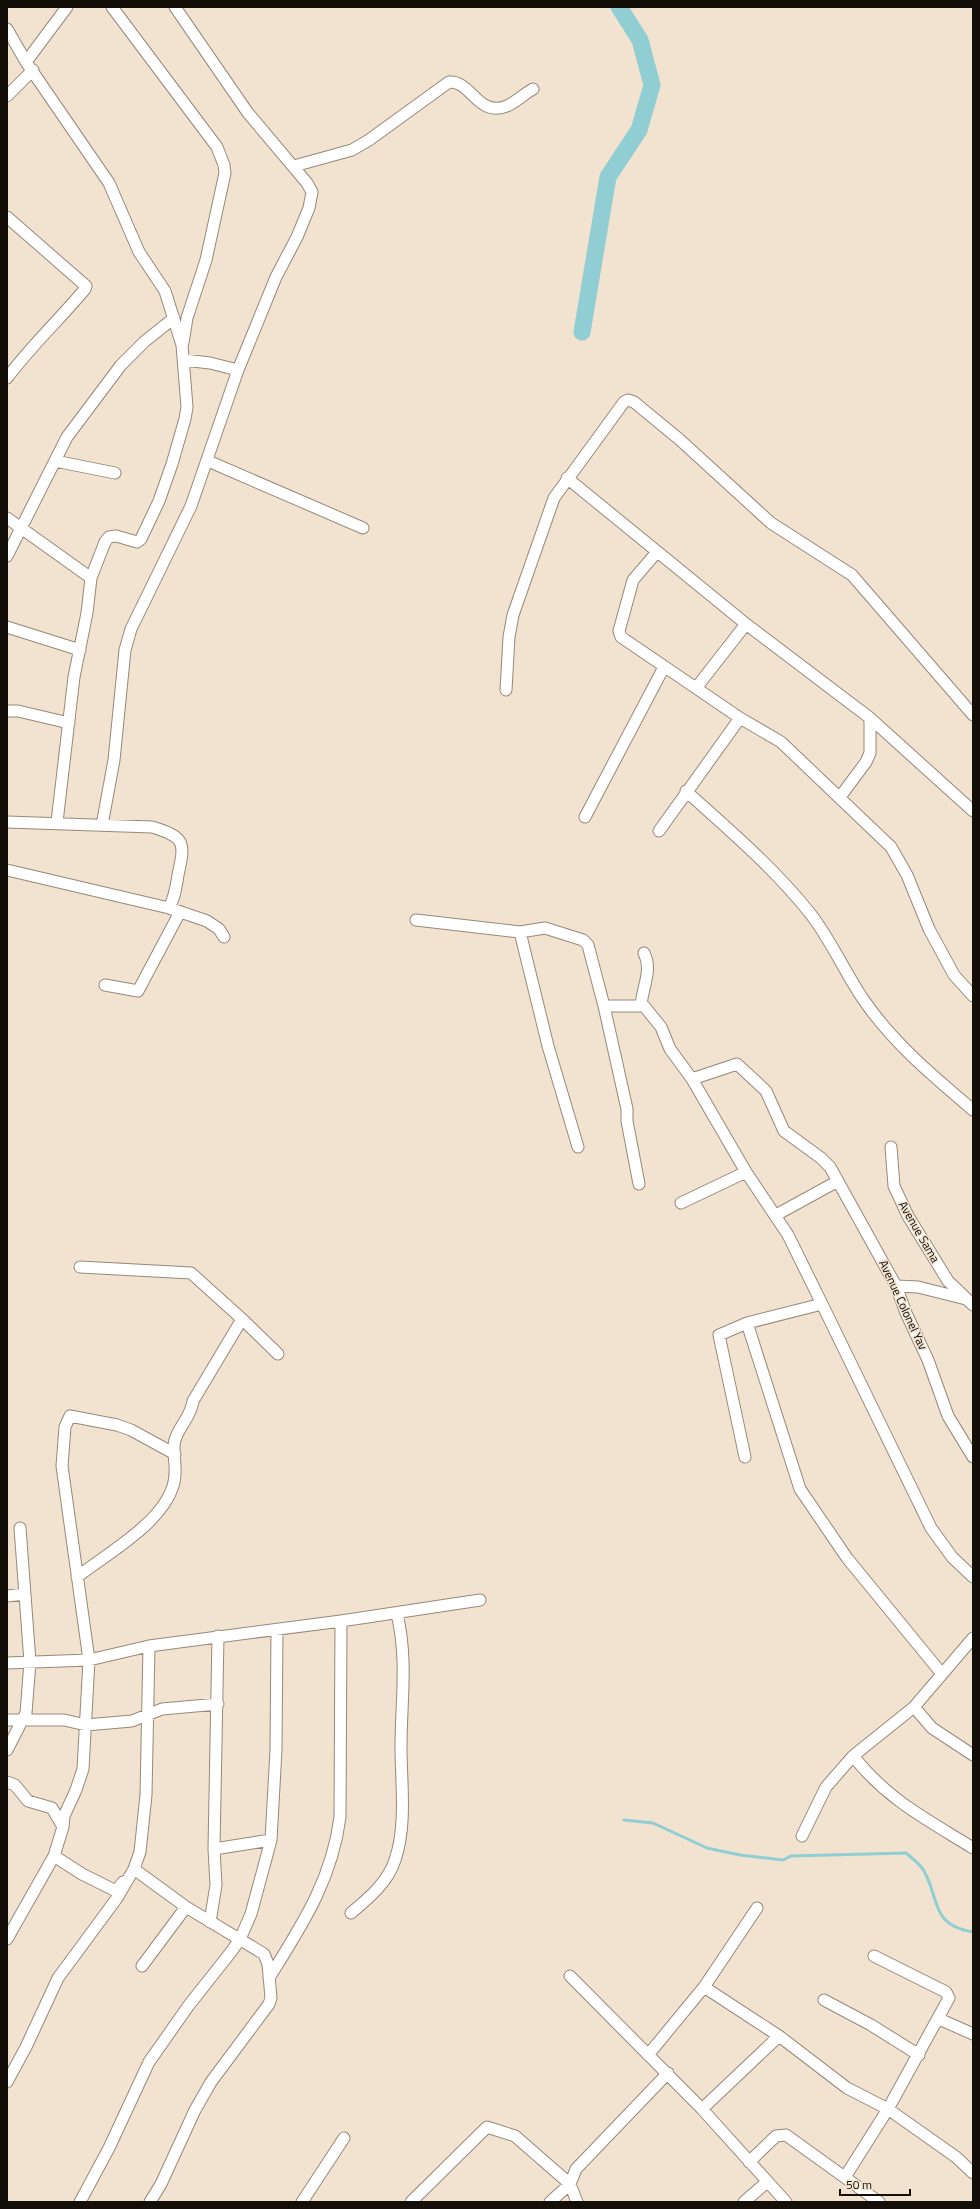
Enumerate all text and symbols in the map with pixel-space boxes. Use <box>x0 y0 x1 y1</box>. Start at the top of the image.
street label: Avenue Sama <box>894 1197 945 1266</box>
street label: Avenue Colonel Yav <box>874 1257 933 1353</box>
scale bar <box>840 2171 910 2197</box>
text: 50 m <box>846 2175 872 2194</box>

